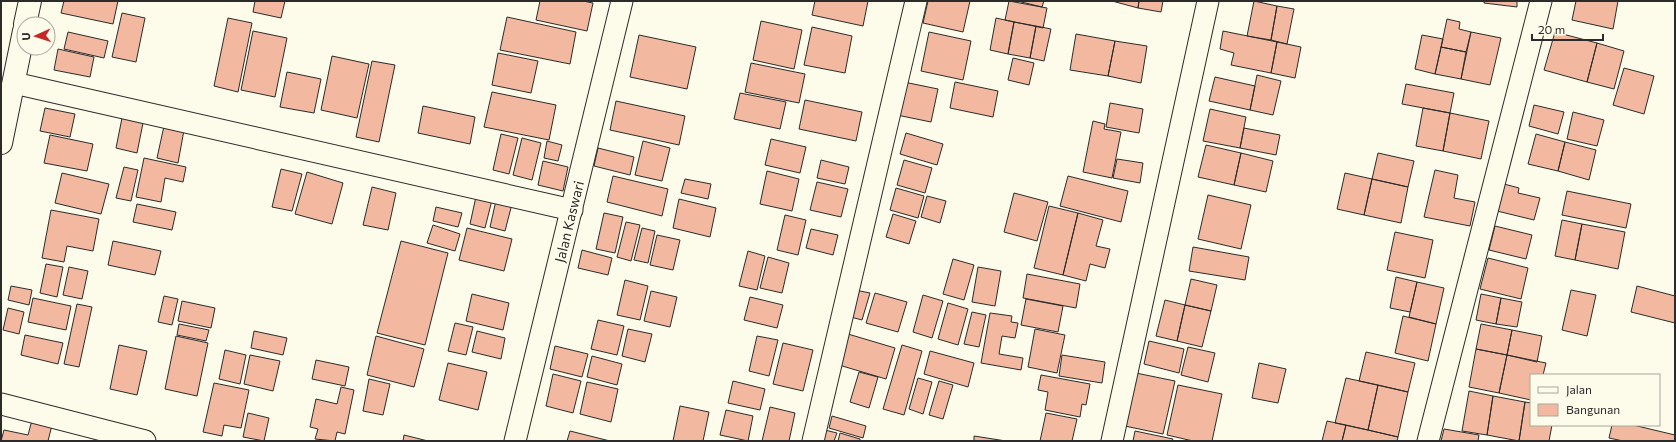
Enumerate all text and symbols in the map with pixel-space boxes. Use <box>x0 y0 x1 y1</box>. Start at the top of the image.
north arrow <box>16 16 56 56</box>
scale bar <box>1532 16 1603 42</box>
text: 20 m <box>1538 22 1565 36</box>
text: U <box>19 32 32 41</box>
street label: Jalan Kaswari <box>550 179 587 264</box>
legend <box>1530 374 1660 426</box>
text: Jalan <box>1566 382 1592 397</box>
text: Bangunan <box>1566 402 1620 416</box>

